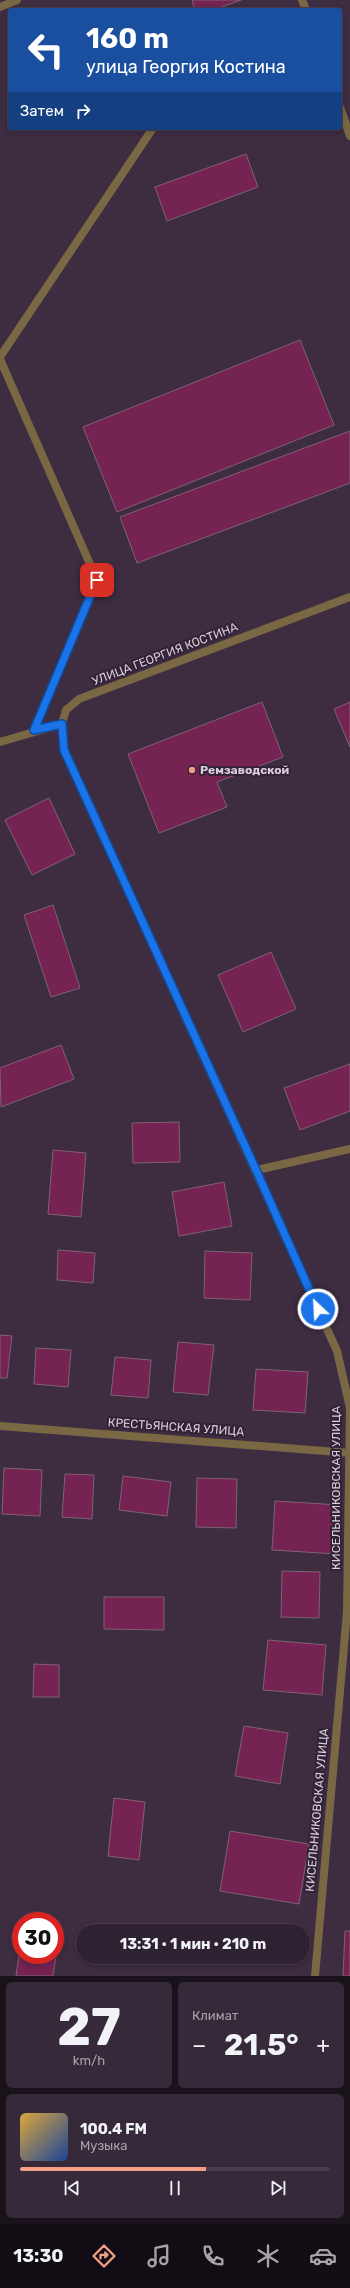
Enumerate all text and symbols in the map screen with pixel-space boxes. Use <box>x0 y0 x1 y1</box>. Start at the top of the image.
text: 160 m <box>86 22 169 55</box>
icon: left <box>20 24 72 76</box>
text: улица Георгия Костина <box>86 56 286 78</box>
icon: right <box>72 100 94 122</box>
text: Затем <box>20 102 64 120</box>
pin <box>80 563 114 597</box>
icon: arrive <box>86 569 108 591</box>
street label: УЛИЦА ГЕОРГИЯ КОСТИНА <box>90 620 240 688</box>
place label: Ремзаводской <box>200 763 290 777</box>
marker: Ремзаводской <box>187 765 197 775</box>
position arrow <box>297 1288 339 1330</box>
street label: КИСЕЛЬНИКОВСКАЯ УЛИЦА <box>329 1406 343 1570</box>
street label: КРЕСТЬЯНСКАЯ УЛИЦА <box>107 1415 245 1439</box>
street label: КИСЕЛЬНИКОВСКАЯ УЛИЦА <box>303 1728 331 1892</box>
speed limit sign: 30 <box>12 1912 64 1964</box>
text: 13:31 · 1 мин · 210 m <box>120 1935 266 1953</box>
text: 27 <box>57 1996 121 2058</box>
text: Климат <box>192 2008 238 2023</box>
text: 21.5° <box>224 2027 299 2063</box>
text: − <box>192 2032 206 2059</box>
text: + <box>316 2032 330 2059</box>
text: km/h <box>73 2053 105 2068</box>
text: 100.4 FM <box>80 2120 147 2138</box>
text: Музыка <box>80 2138 127 2153</box>
icon: previous <box>61 2177 83 2199</box>
icon: pause <box>164 2177 186 2199</box>
icon: next <box>267 2177 289 2199</box>
icon: directions <box>90 2242 118 2270</box>
icon: music <box>145 2242 173 2270</box>
icon: phone <box>199 2242 227 2270</box>
icon: climate <box>254 2242 282 2270</box>
icon: car <box>309 2242 337 2270</box>
text: 13:30 <box>13 2245 63 2267</box>

